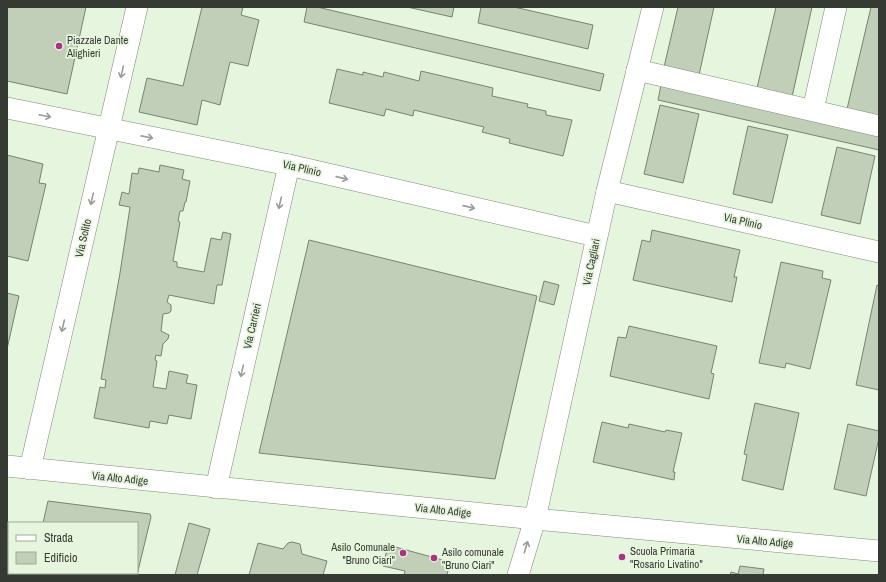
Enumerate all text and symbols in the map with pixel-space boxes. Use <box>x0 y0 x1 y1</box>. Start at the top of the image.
place label: Piazzale Dante Alighieri <box>66 33 128 60</box>
marker: Piazzale Dante Alighieri <box>54 41 64 51</box>
one-way arrow <box>117 65 125 78</box>
one-way arrow <box>38 113 51 121</box>
one-way arrow <box>140 133 153 141</box>
street label: Via Plinio <box>281 157 323 179</box>
one-way arrow <box>336 174 349 182</box>
one-way arrow <box>88 192 96 205</box>
one-way arrow <box>276 196 284 209</box>
one-way arrow <box>462 204 475 211</box>
street label: Via Plinio <box>722 210 764 232</box>
street label: Via Solìto <box>72 217 94 259</box>
street label: Via Cagliari <box>579 237 603 287</box>
street label: Via Carrieri <box>240 302 264 350</box>
one-way arrow <box>59 319 67 332</box>
one-way arrow <box>238 364 246 377</box>
street label: Via Alto Adige <box>91 468 149 488</box>
street label: Via Alto Adige <box>414 500 472 520</box>
legend <box>8 522 138 574</box>
text: Strada <box>44 530 74 546</box>
street label: Via Alto Adige <box>736 532 794 550</box>
place label: Asilo Comunale "Bruno Ciari" <box>330 540 395 567</box>
one-way arrow <box>523 541 530 554</box>
place label: Scuola Primaria "Rosario Livatino" <box>630 544 703 571</box>
place label: Asilo comunale "Bruno Ciari" <box>441 545 504 572</box>
marker: Asilo Comunale "Bruno Ciari" <box>398 548 408 558</box>
text: Edificio <box>44 550 77 566</box>
marker: Scuola Primaria "Rosario Livatino" <box>617 552 627 562</box>
marker: Asilo comunale "Bruno Ciari" <box>429 553 439 563</box>

